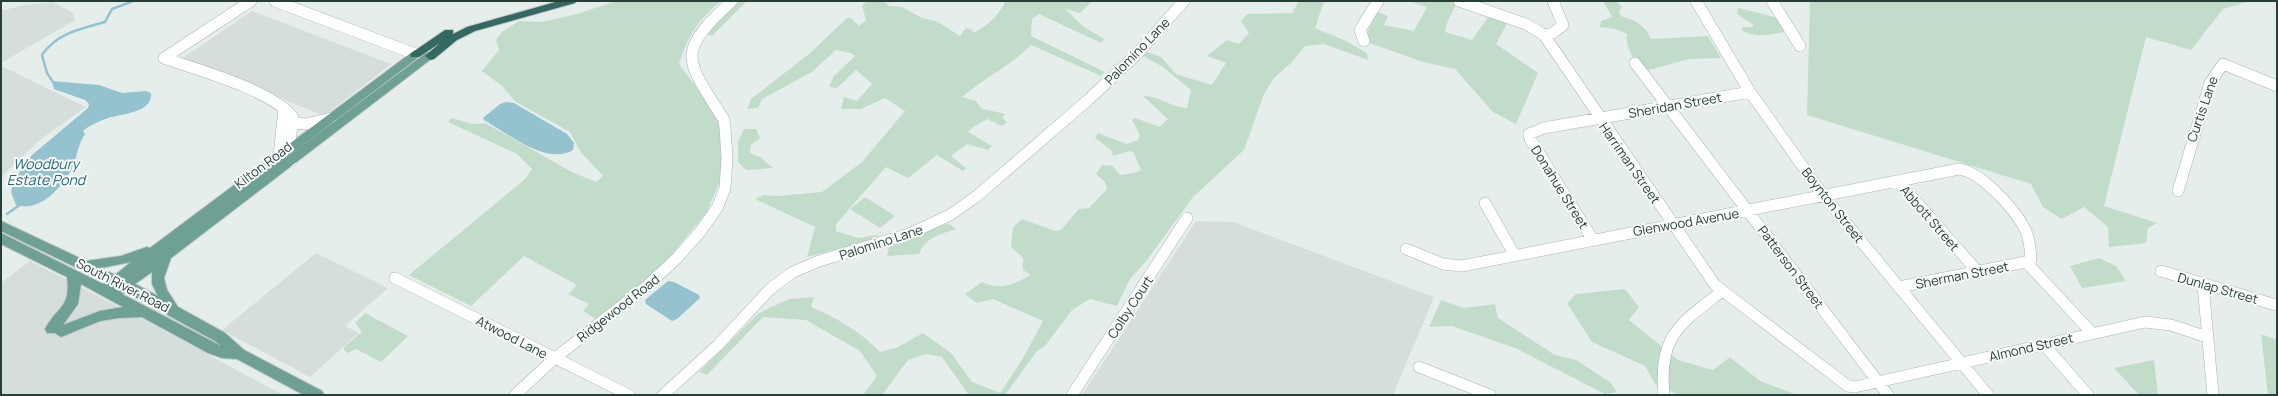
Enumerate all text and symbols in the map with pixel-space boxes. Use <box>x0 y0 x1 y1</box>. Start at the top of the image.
street label: Palomino Lane <box>1100 13 1174 88</box>
street label: Curtis Lane <box>2182 73 2222 144</box>
street label: Sheridan Street <box>1627 88 1723 122</box>
street label: Harriman Street <box>1595 119 1665 207</box>
street label: Kilton Road <box>231 137 295 193</box>
street label: Donahue Street <box>1527 142 1593 232</box>
water label: Woodbury Estate Pond <box>7 154 87 189</box>
street label: Boynton Street <box>1798 164 1868 246</box>
street label: Abbott Street <box>1896 181 1964 255</box>
street label: Glenwood Avenue <box>1632 204 1741 240</box>
street label: Palomino Lane <box>837 220 925 264</box>
street label: Patterson Street <box>1754 222 1828 312</box>
street label: South River Road <box>73 254 173 316</box>
street label: Sherman Street <box>1914 257 2010 293</box>
street label: Dunlap Street <box>2176 268 2260 308</box>
street label: Ridgewood Road <box>573 270 663 346</box>
street label: Colby Court <box>1103 272 1157 342</box>
street label: Atwood Lane <box>473 311 551 363</box>
street label: Almond Street <box>1987 329 2075 365</box>

